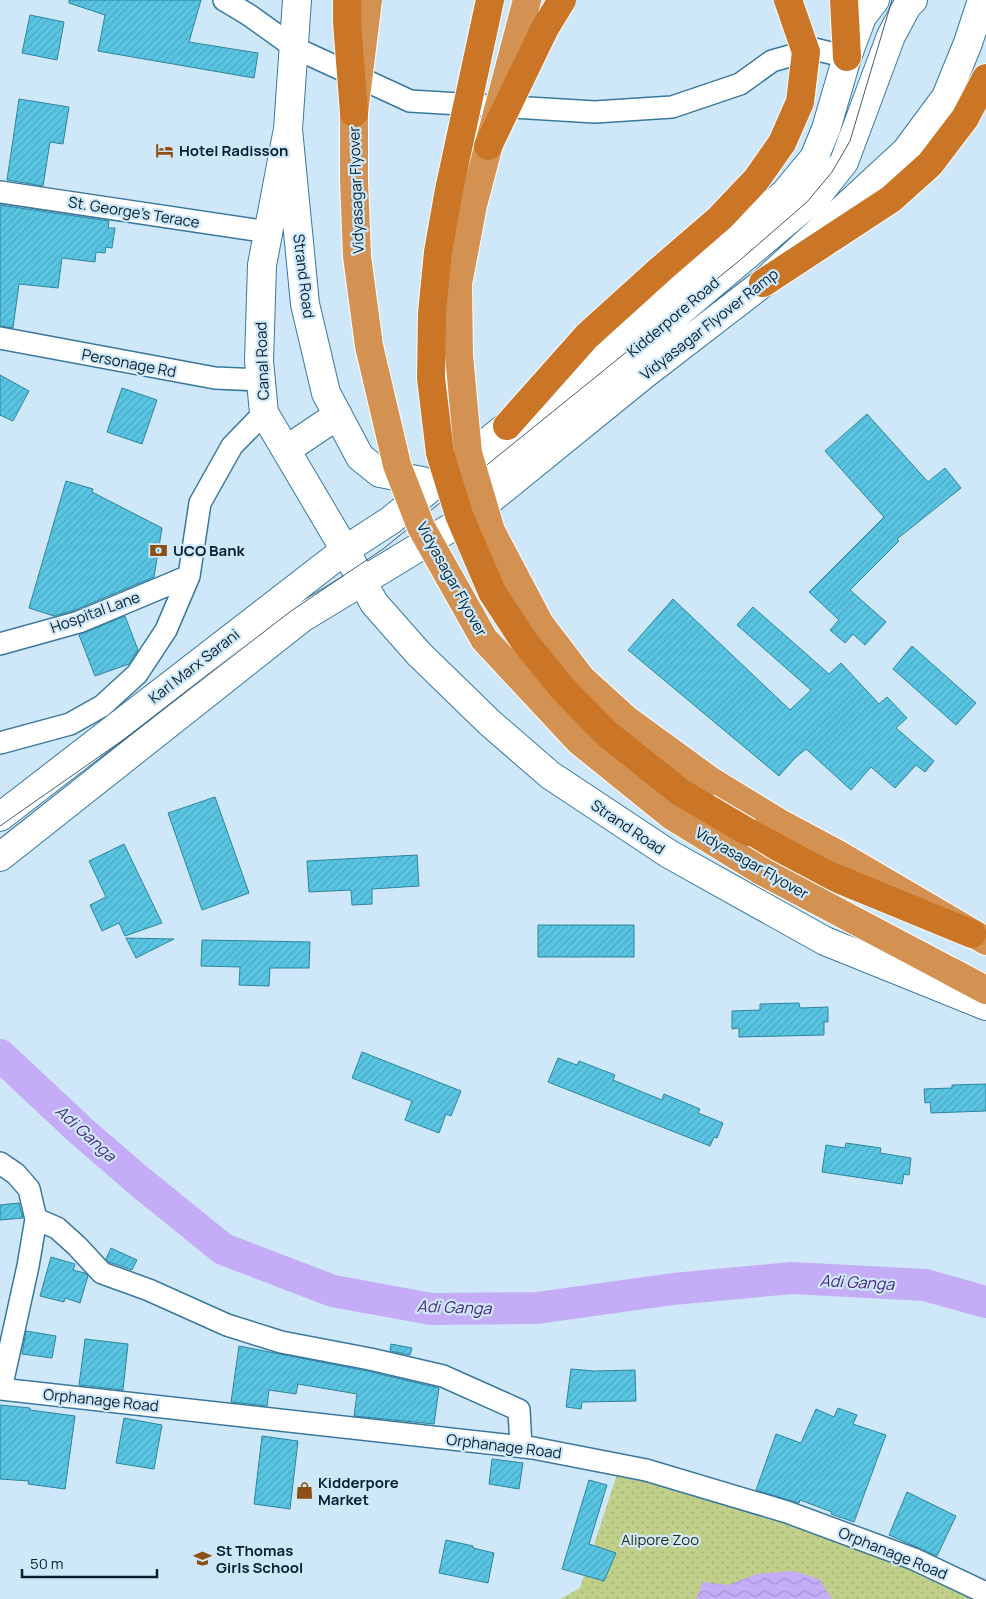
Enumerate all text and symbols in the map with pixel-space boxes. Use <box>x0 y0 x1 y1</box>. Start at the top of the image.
street label: Vidyasagar Flyover <box>343 125 369 254</box>
hotel icon: Hotel Radisson <box>155 140 175 160</box>
place label: Hotel Radisson <box>179 140 288 161</box>
street label: St. George's Terace <box>67 191 201 233</box>
street label: Strand Road <box>288 233 320 319</box>
street label: Vidyasagar Flyover Ramp <box>636 263 783 385</box>
street label: Kidderpore Road <box>622 272 724 362</box>
street label: Canal Road <box>250 321 274 401</box>
street label: Personage Rd <box>80 344 178 382</box>
street label: Vidyasagar Flyover <box>412 518 492 640</box>
bank icon: UCO Bank <box>149 540 169 560</box>
place label: UCO Bank <box>173 540 246 561</box>
street label: Hospital Lane <box>47 586 143 638</box>
street label: Karl Marx Sarani <box>144 624 244 708</box>
street label: Strand Road <box>587 795 669 859</box>
street label: Vidyasagar Flyover <box>691 822 813 904</box>
water label: Adi Ganga <box>51 1100 122 1167</box>
water label: Adi Ganga <box>819 1269 896 1295</box>
water label: Adi Ganga <box>416 1295 493 1319</box>
street label: Orphanage Road <box>42 1384 160 1416</box>
street label: Orphanage Road <box>445 1429 563 1463</box>
place label: Kidderpore Market <box>318 1472 399 1510</box>
shop icon: Kidderpore Market <box>294 1481 314 1501</box>
street label: Orphanage Road <box>835 1522 951 1584</box>
park label: Alipore Zoo <box>621 1529 699 1550</box>
place label: St Thomas Girls School <box>216 1540 303 1578</box>
scale bar <box>22 1546 158 1578</box>
school or university icon: St Thomas Girls School <box>192 1549 212 1569</box>
text: 50 m <box>30 1553 64 1574</box>

